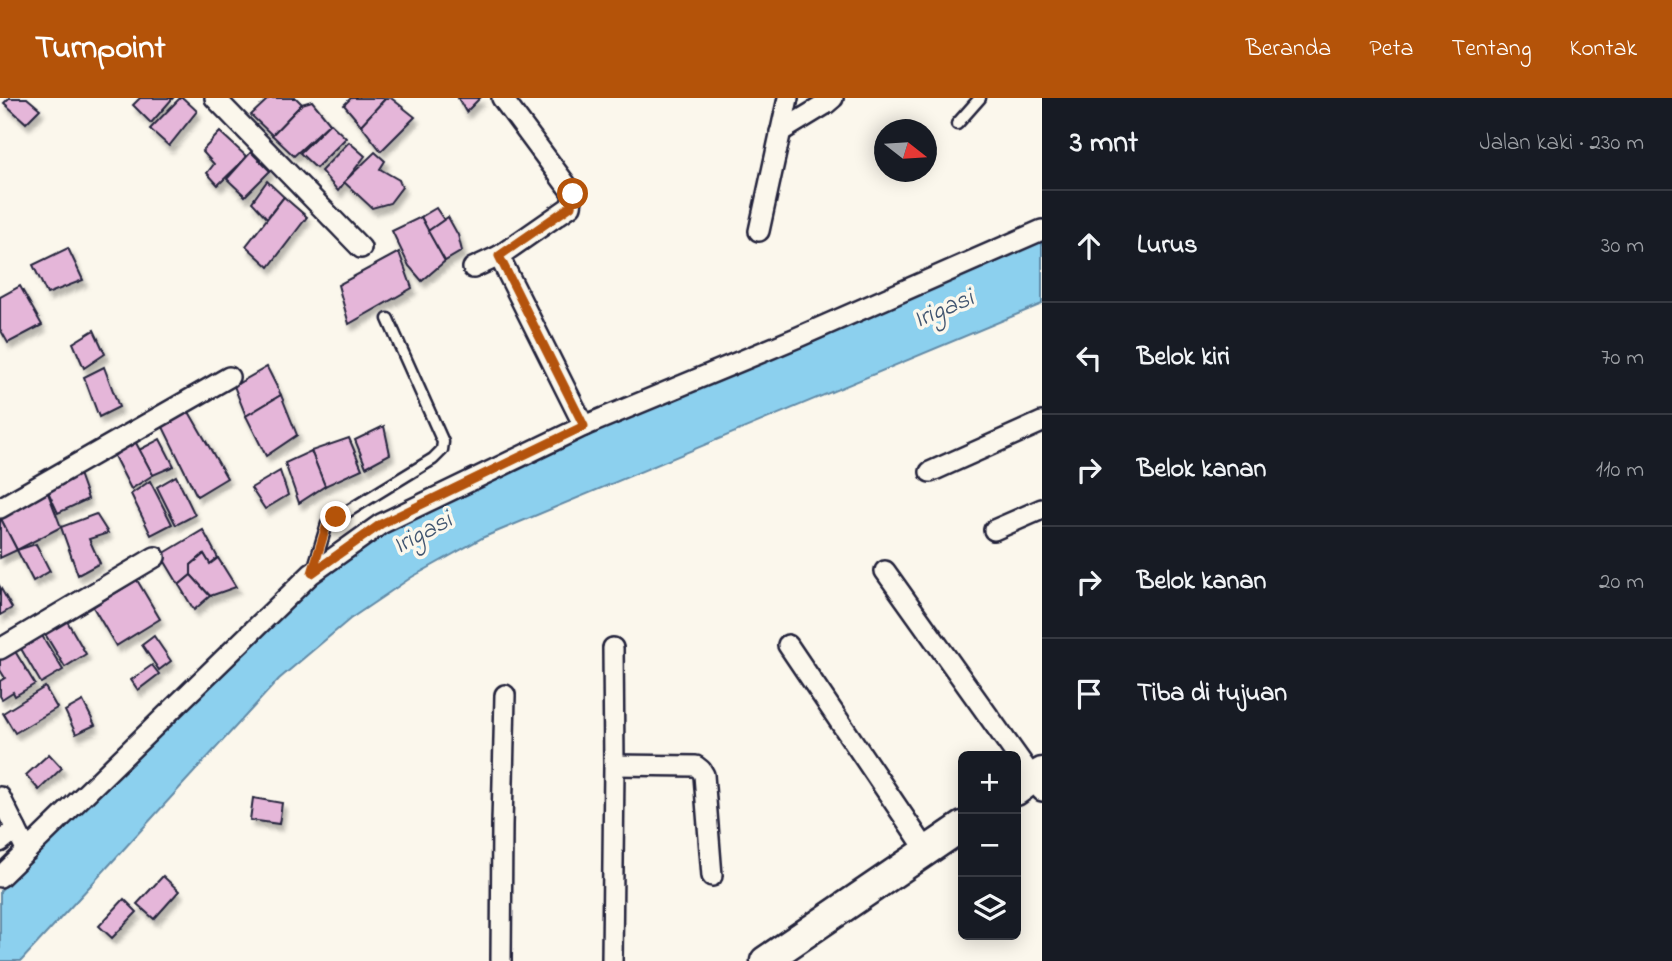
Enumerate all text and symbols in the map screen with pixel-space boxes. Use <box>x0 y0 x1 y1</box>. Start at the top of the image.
text: Turnpoint <box>35 25 166 73</box>
text: Beranda <box>1246 32 1331 67</box>
text: Peta <box>1369 32 1414 67</box>
text: Tentang <box>1452 32 1532 67</box>
text: Kontak <box>1570 32 1637 67</box>
north arrow <box>874 119 937 182</box>
text: 3 mnt <box>1070 122 1138 166</box>
text: Jalan kaki · 230 m <box>1479 127 1644 160</box>
route start <box>557 178 588 209</box>
icon: ahead <box>1070 227 1108 265</box>
text: Lurus <box>1137 227 1198 265</box>
text: 30 m <box>1601 230 1644 263</box>
water label: Irigasi <box>908 279 982 340</box>
icon: left <box>1070 339 1108 377</box>
text: Belok kiri <box>1137 339 1230 377</box>
text: 70 m <box>1601 342 1644 375</box>
icon: right <box>1070 451 1108 489</box>
text: Belok kanan <box>1137 451 1266 489</box>
text: 110 m <box>1596 454 1644 487</box>
route end <box>320 501 351 532</box>
water label: Irigasi <box>386 501 462 565</box>
icon: right <box>1070 563 1108 601</box>
text: Belok kanan <box>1137 563 1266 601</box>
text: 20 m <box>1599 566 1644 599</box>
icon: arrive <box>1070 675 1108 713</box>
text: Tiba di tujuan <box>1137 675 1287 713</box>
map controls <box>958 751 1021 940</box>
button: + <box>958 751 1021 814</box>
button: − <box>958 814 1021 877</box>
button: layers <box>958 877 1021 940</box>

